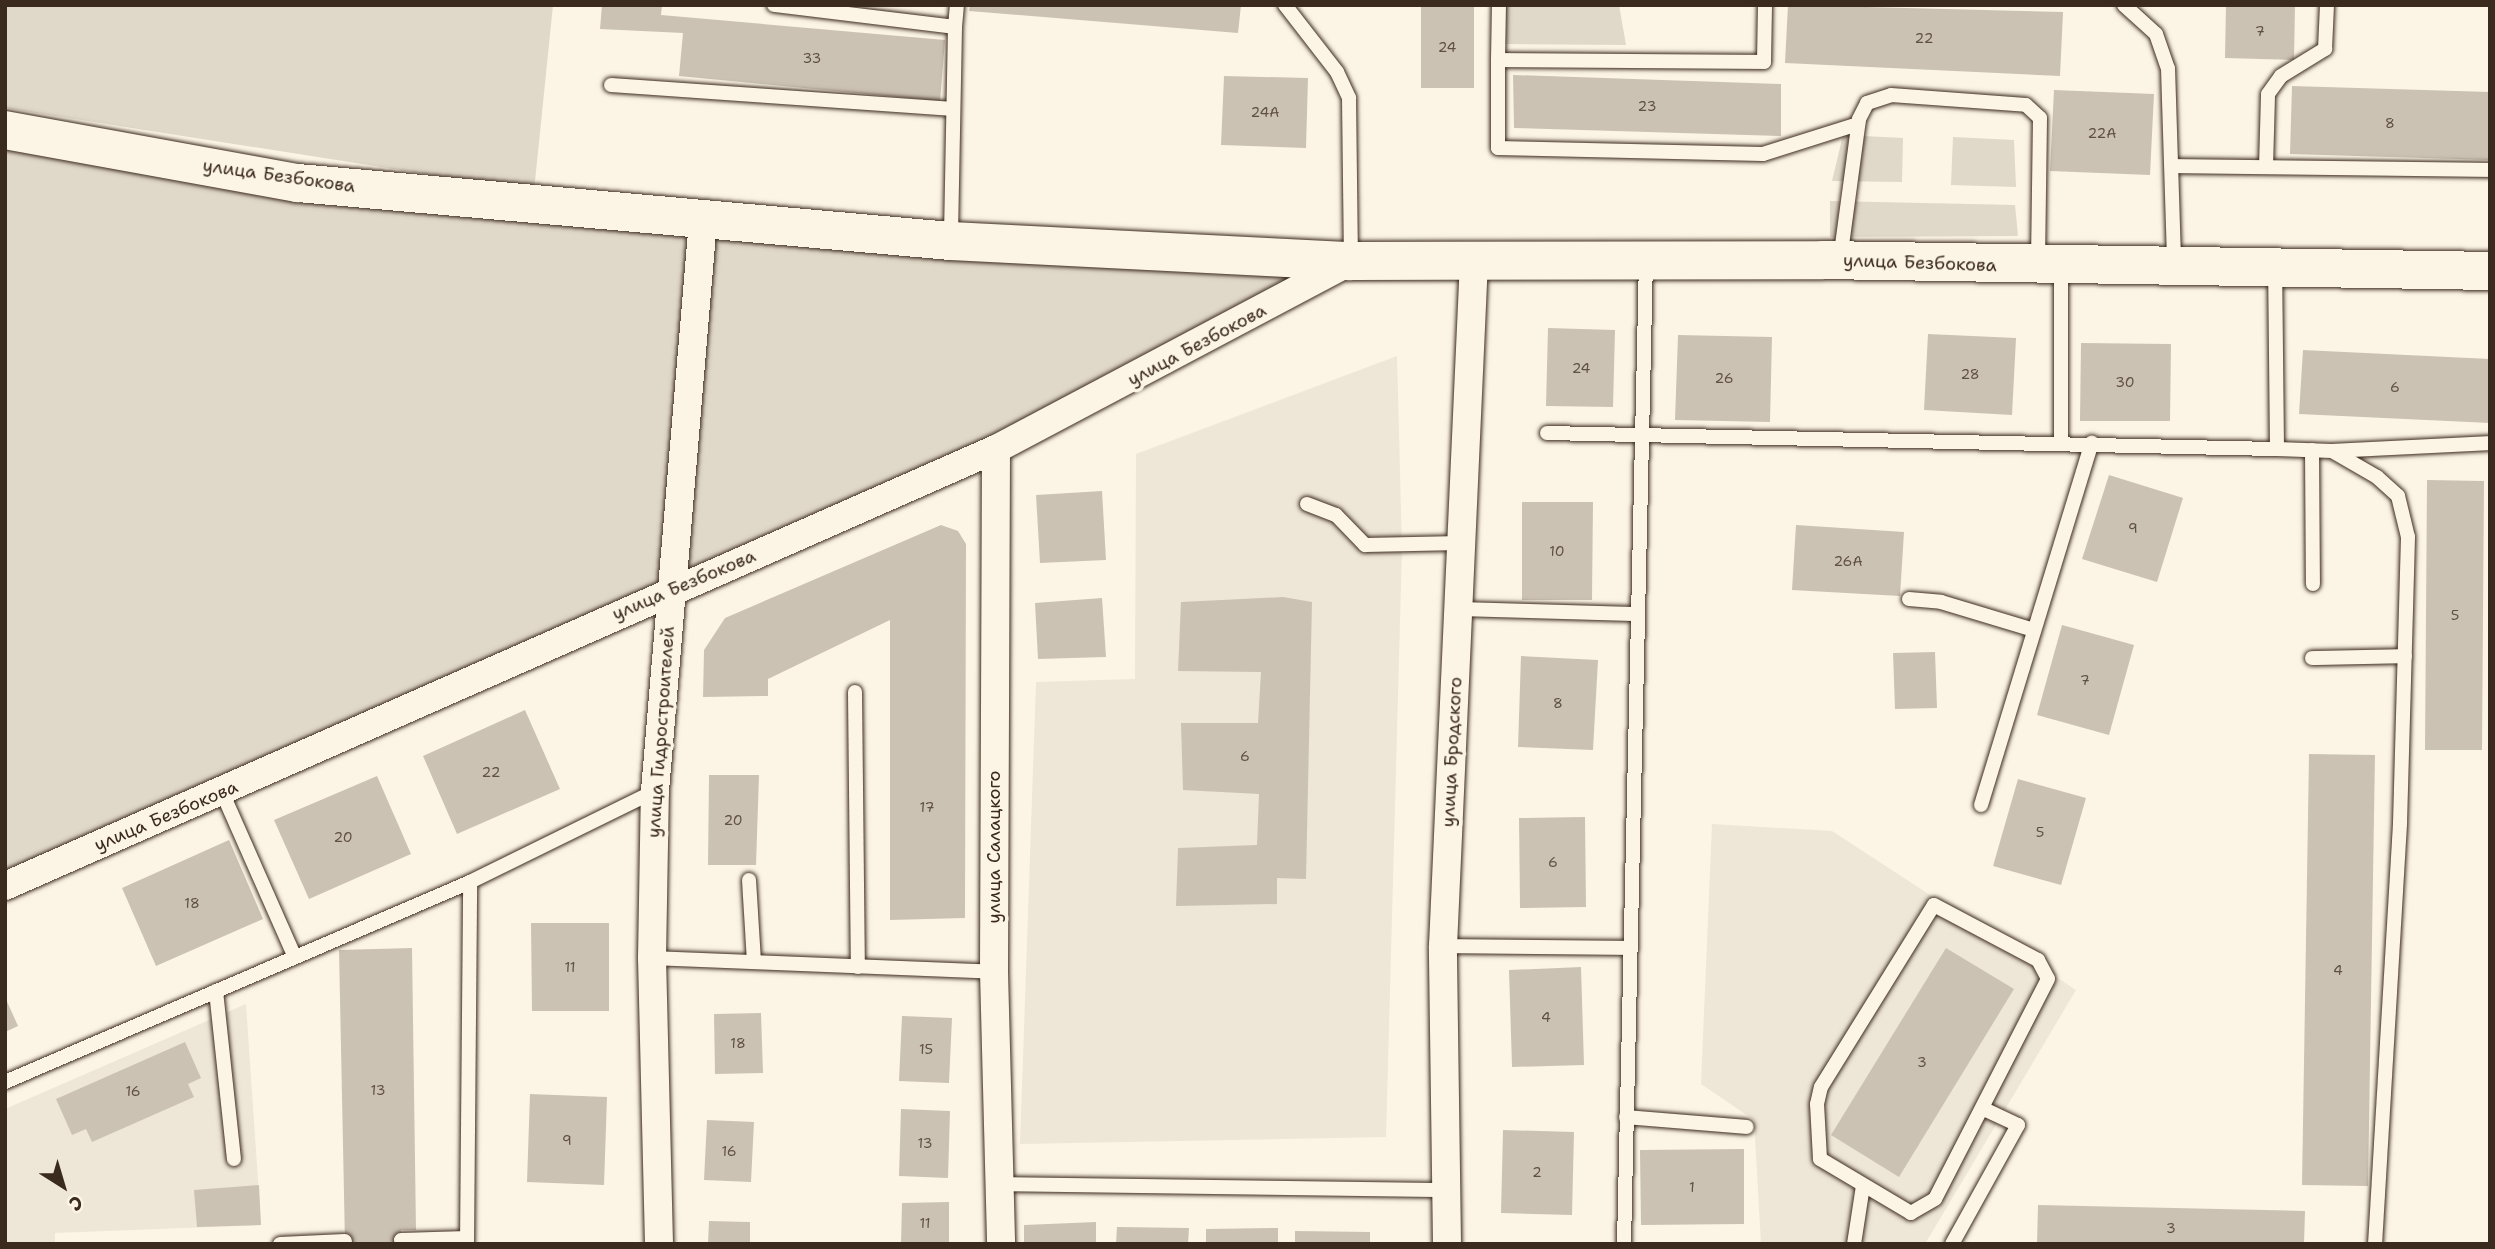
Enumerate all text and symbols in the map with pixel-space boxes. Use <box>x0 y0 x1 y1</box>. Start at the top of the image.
house number: 7 <box>2255 23 2265 39</box>
house number: 22 <box>1915 30 1933 46</box>
house number: 24 <box>1438 39 1456 55</box>
house number: 33 <box>803 50 821 66</box>
house number: 23 <box>1638 98 1656 114</box>
house number: 24А <box>1251 104 1279 120</box>
house number: 8 <box>2385 115 2395 131</box>
house number: 22А <box>2087 125 2117 141</box>
street label: улица Безбокова <box>201 155 357 197</box>
street label: улица Безбокова <box>1843 250 1997 276</box>
street label: улица Безбокова <box>1124 299 1270 391</box>
house number: 24 <box>1572 360 1590 376</box>
house number: 28 <box>1960 366 1980 382</box>
house number: 26 <box>1715 370 1733 386</box>
house number: 30 <box>2115 374 2135 390</box>
house number: 6 <box>2390 379 2400 395</box>
house number: 9 <box>2128 520 2138 536</box>
house number: 10 <box>1549 543 1565 559</box>
street label: улица Безбокова <box>609 545 759 625</box>
house number: 26А <box>1833 553 1863 569</box>
house number: 5 <box>2451 607 2459 623</box>
street label: улица Гидростроителей <box>643 626 679 838</box>
house number: 7 <box>2080 672 2090 688</box>
street label: улица Бродского <box>1437 676 1467 828</box>
house number: 8 <box>1553 695 1563 711</box>
house number: 6 <box>1240 748 1250 764</box>
house number: 22 <box>482 764 500 780</box>
street label: улица Салацкого <box>983 771 1005 923</box>
street label: улица Безбокова <box>91 776 241 856</box>
house number: 17 <box>920 799 934 815</box>
house number: 20 <box>723 812 743 828</box>
house number: 5 <box>2036 824 2044 840</box>
house number: 20 <box>333 829 353 845</box>
house number: 6 <box>1548 854 1558 870</box>
house number: 18 <box>184 895 200 911</box>
house number: 11 <box>564 959 576 975</box>
house number: 4 <box>2333 962 2343 978</box>
house number: 4 <box>1541 1009 1551 1025</box>
house number: 18 <box>730 1035 746 1051</box>
house number: 15 <box>919 1041 933 1057</box>
house number: 3 <box>1917 1054 1927 1070</box>
house number: 13 <box>371 1082 385 1098</box>
house number: 16 <box>125 1083 141 1099</box>
house number: 9 <box>562 1132 572 1148</box>
house number: 13 <box>918 1135 932 1151</box>
house number: 16 <box>721 1143 737 1159</box>
north arrow <box>28 1151 98 1221</box>
house number: 2 <box>1532 1164 1542 1180</box>
house number: 1 <box>1689 1179 1695 1195</box>
text: С <box>64 1190 88 1217</box>
house number: 11 <box>919 1215 931 1231</box>
house number: 3 <box>2166 1220 2176 1236</box>

